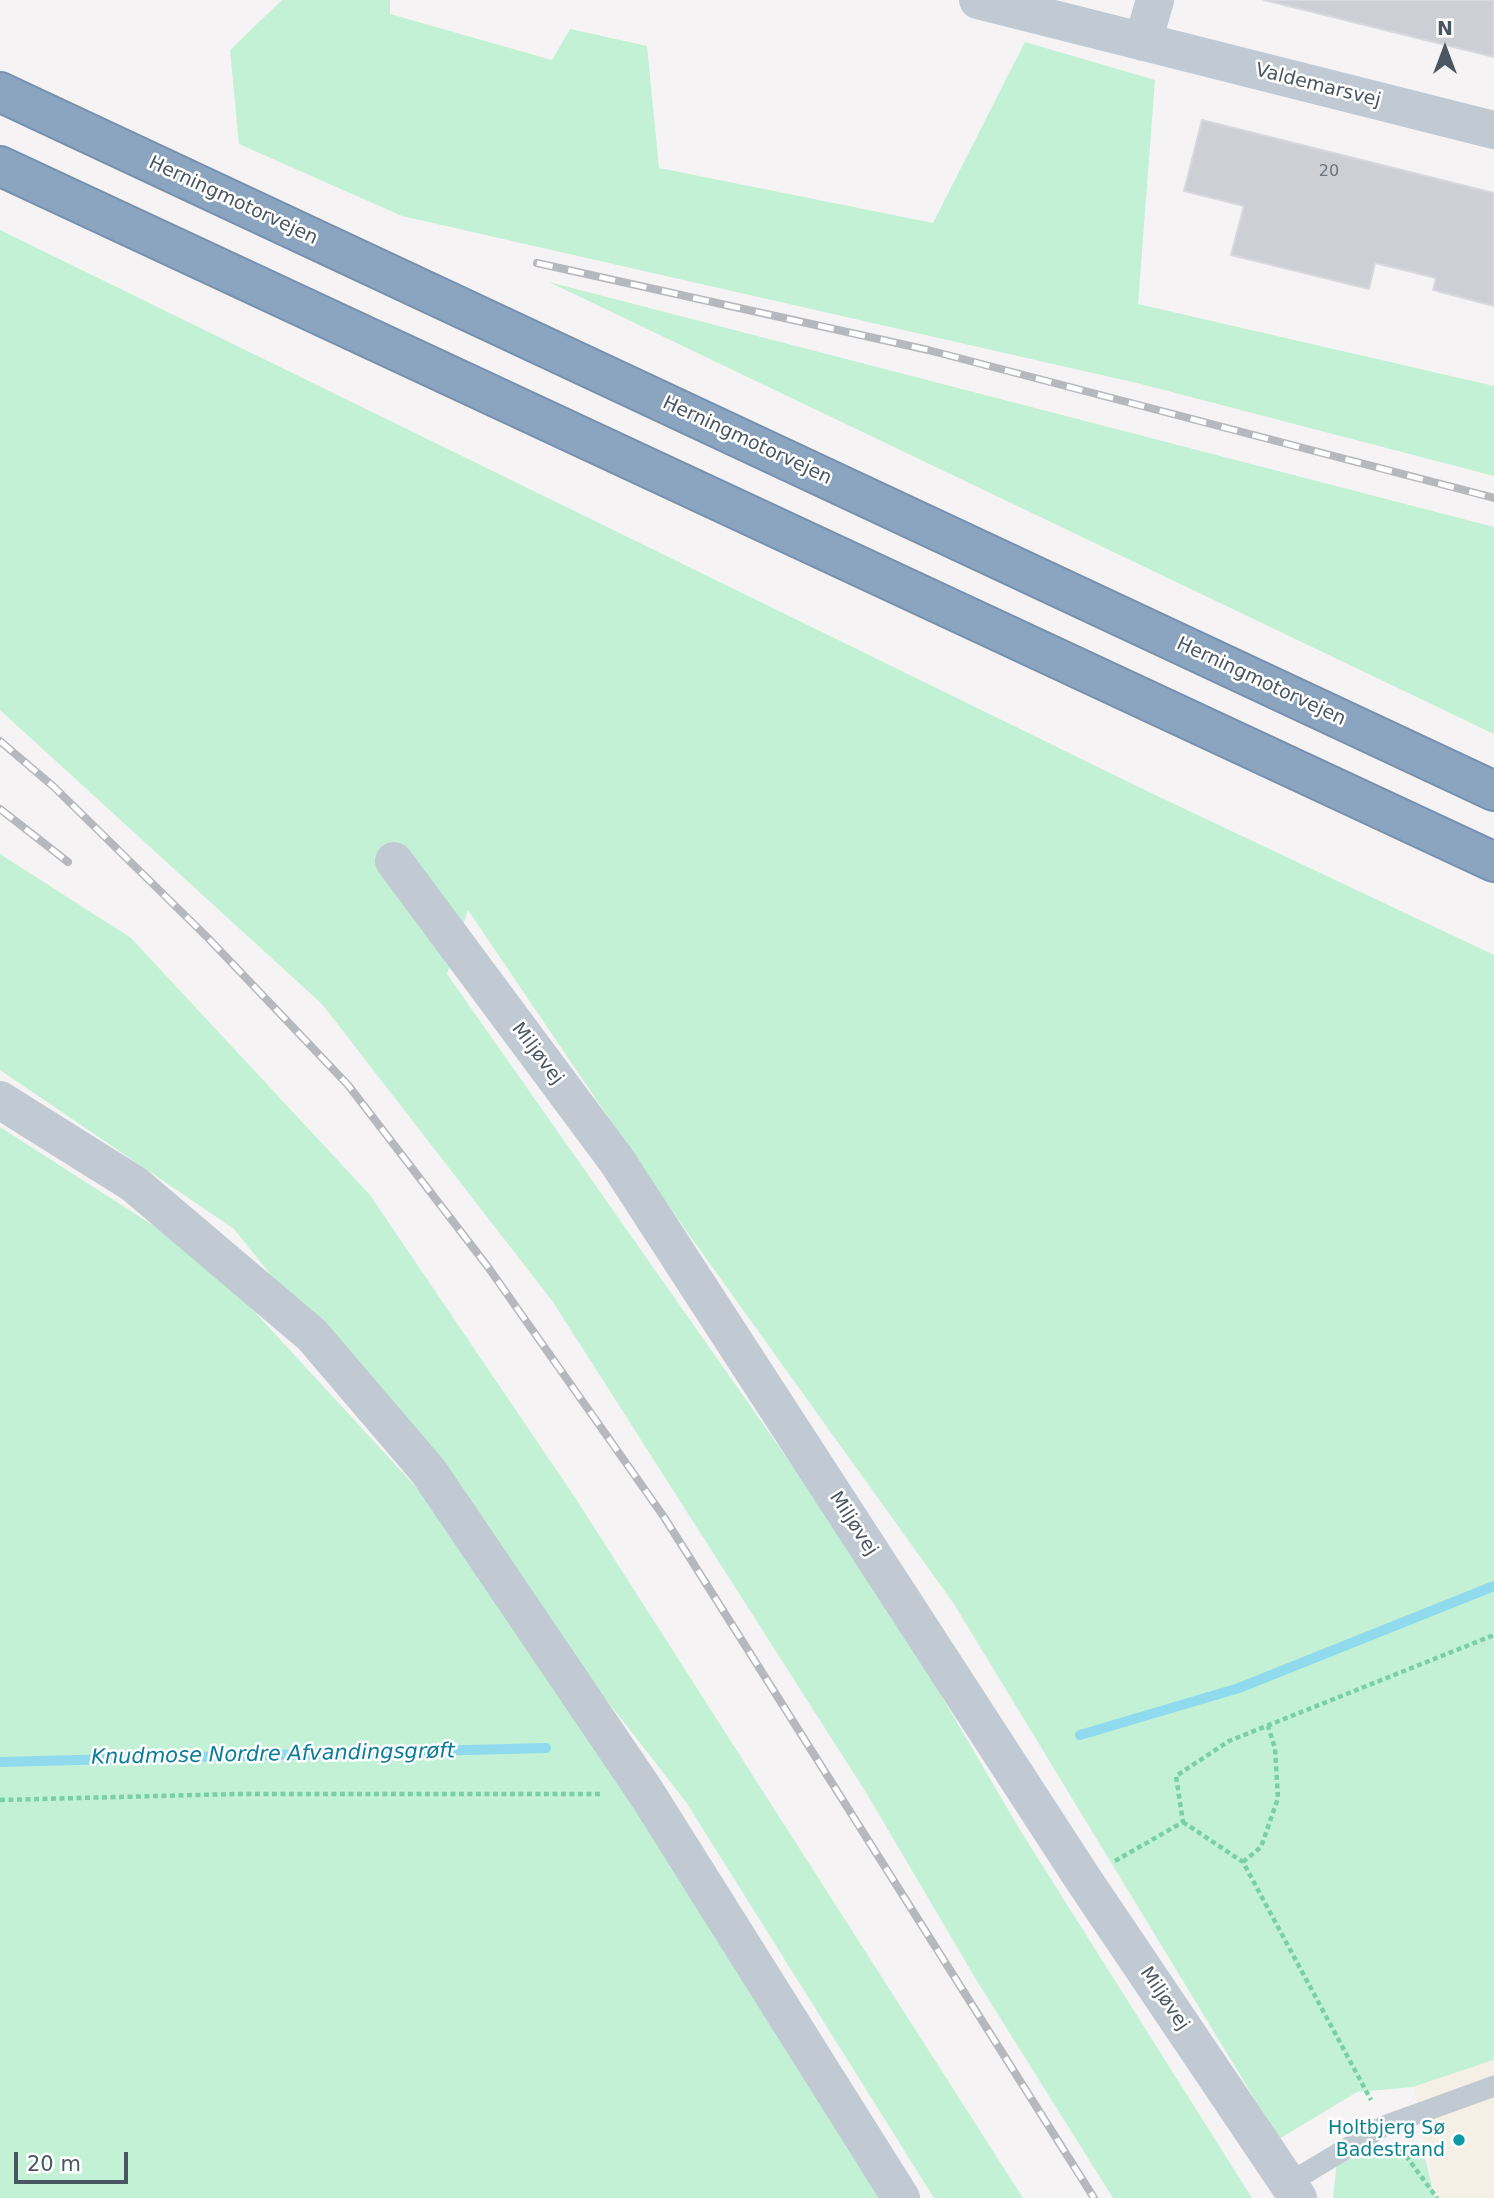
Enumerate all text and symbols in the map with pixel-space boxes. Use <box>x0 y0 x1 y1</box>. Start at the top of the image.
north arrow <box>1410 14 1480 84</box>
text: N <box>1437 17 1453 39</box>
street label: Valdemarsvej <box>1253 59 1383 113</box>
street label: Herningmotorvejen <box>145 152 321 250</box>
house number: 20 <box>1319 162 1339 182</box>
street label: Herningmotorvejen <box>659 392 835 490</box>
street label: Herningmotorvejen <box>1173 633 1349 731</box>
street label: Miljøvej <box>506 1018 568 1090</box>
street label: Miljøvej <box>824 1488 882 1560</box>
water label: Knudmose Nordre Afvandingsgrøft <box>91 1739 455 1771</box>
street label: Miljøvej <box>1134 1963 1194 2035</box>
place label: Holtbjerg Sø Badestrand <box>1328 2118 1445 2162</box>
marker: Holtbjerg Sø Badestrand <box>1451 2132 1467 2148</box>
scale bar <box>18 2138 131 2182</box>
text: 20 m <box>27 2152 81 2176</box>

